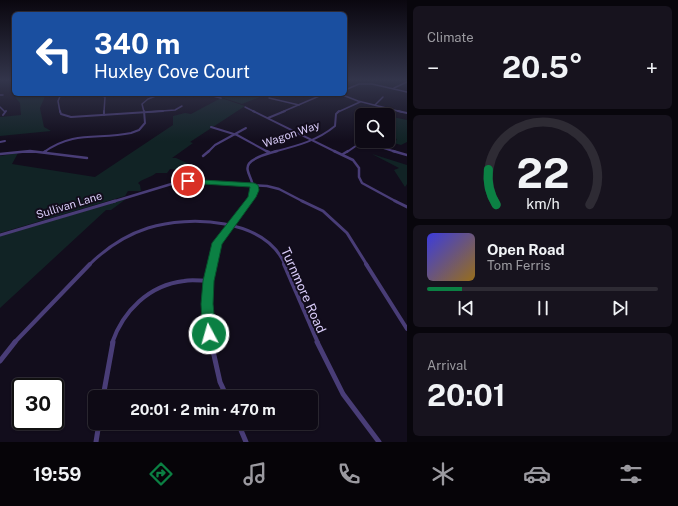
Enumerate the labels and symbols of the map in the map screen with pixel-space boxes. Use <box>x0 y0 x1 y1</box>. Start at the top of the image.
street label: Wagon Way <box>261 119 321 149</box>
pin <box>171 164 205 198</box>
street label: Sullivan Lane <box>35 189 103 221</box>
street label: Turnmore Road <box>278 245 329 335</box>
position arrow <box>188 313 230 355</box>
speed limit sign: 30 <box>12 378 64 430</box>

